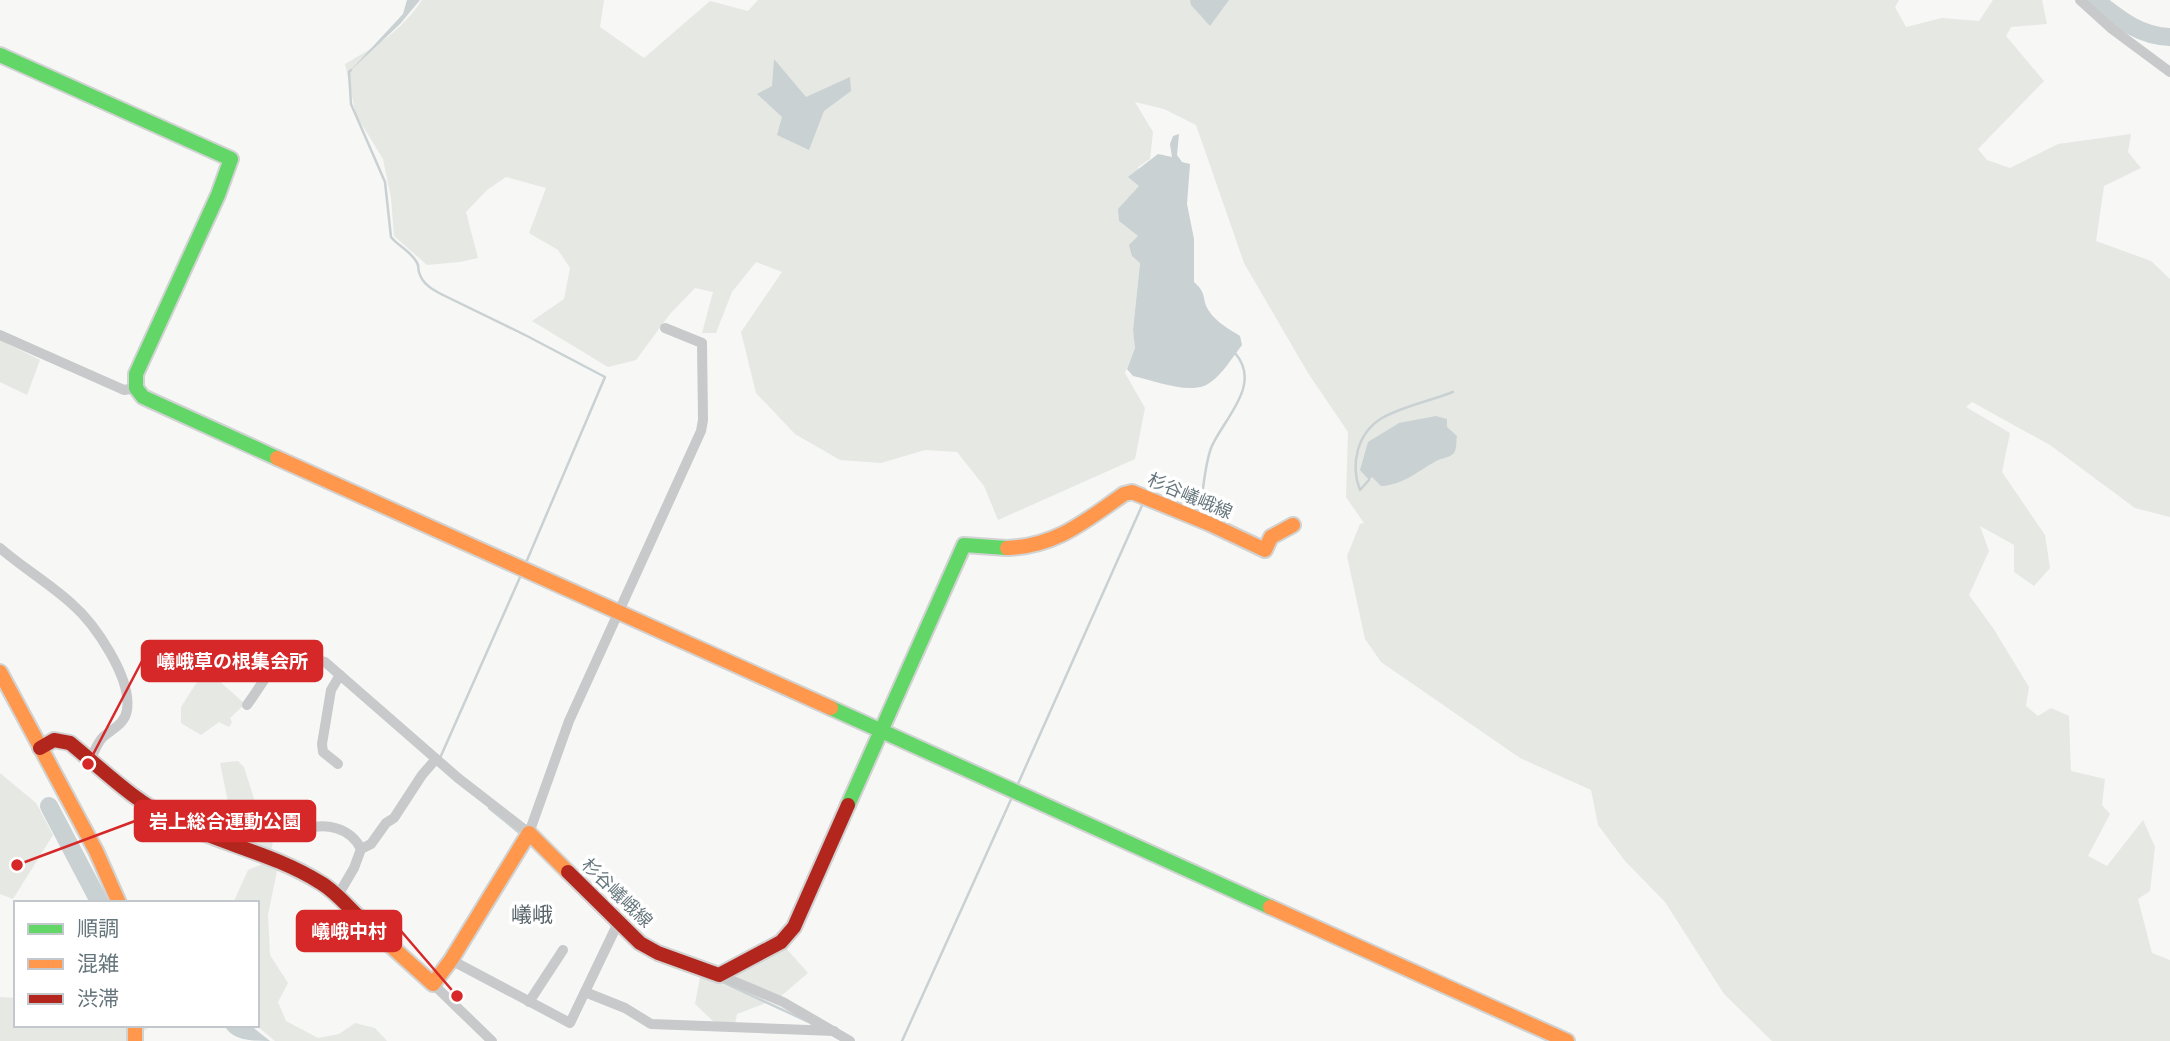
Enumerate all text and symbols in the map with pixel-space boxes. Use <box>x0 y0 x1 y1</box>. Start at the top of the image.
street label: 杉谷嶬峨線 <box>1144 466 1237 524</box>
callout: 嶬峨草の根集会所 <box>142 641 322 681</box>
text: 嶬峨草の根集会所 <box>156 648 308 674</box>
callout: 岩上総合運動公園 <box>135 801 315 841</box>
text: 岩上総合運動公園 <box>149 808 301 834</box>
street label: 杉谷嶬峨線 <box>577 852 658 932</box>
district label: 嶬峨 <box>511 900 553 928</box>
legend <box>14 901 259 1027</box>
callout: 嶬峨中村 <box>297 911 401 951</box>
text: 順調 <box>77 914 119 942</box>
text: 嶬峨中村 <box>311 918 387 944</box>
text: 混雑 <box>77 949 119 977</box>
text: 渋滞 <box>77 984 119 1012</box>

